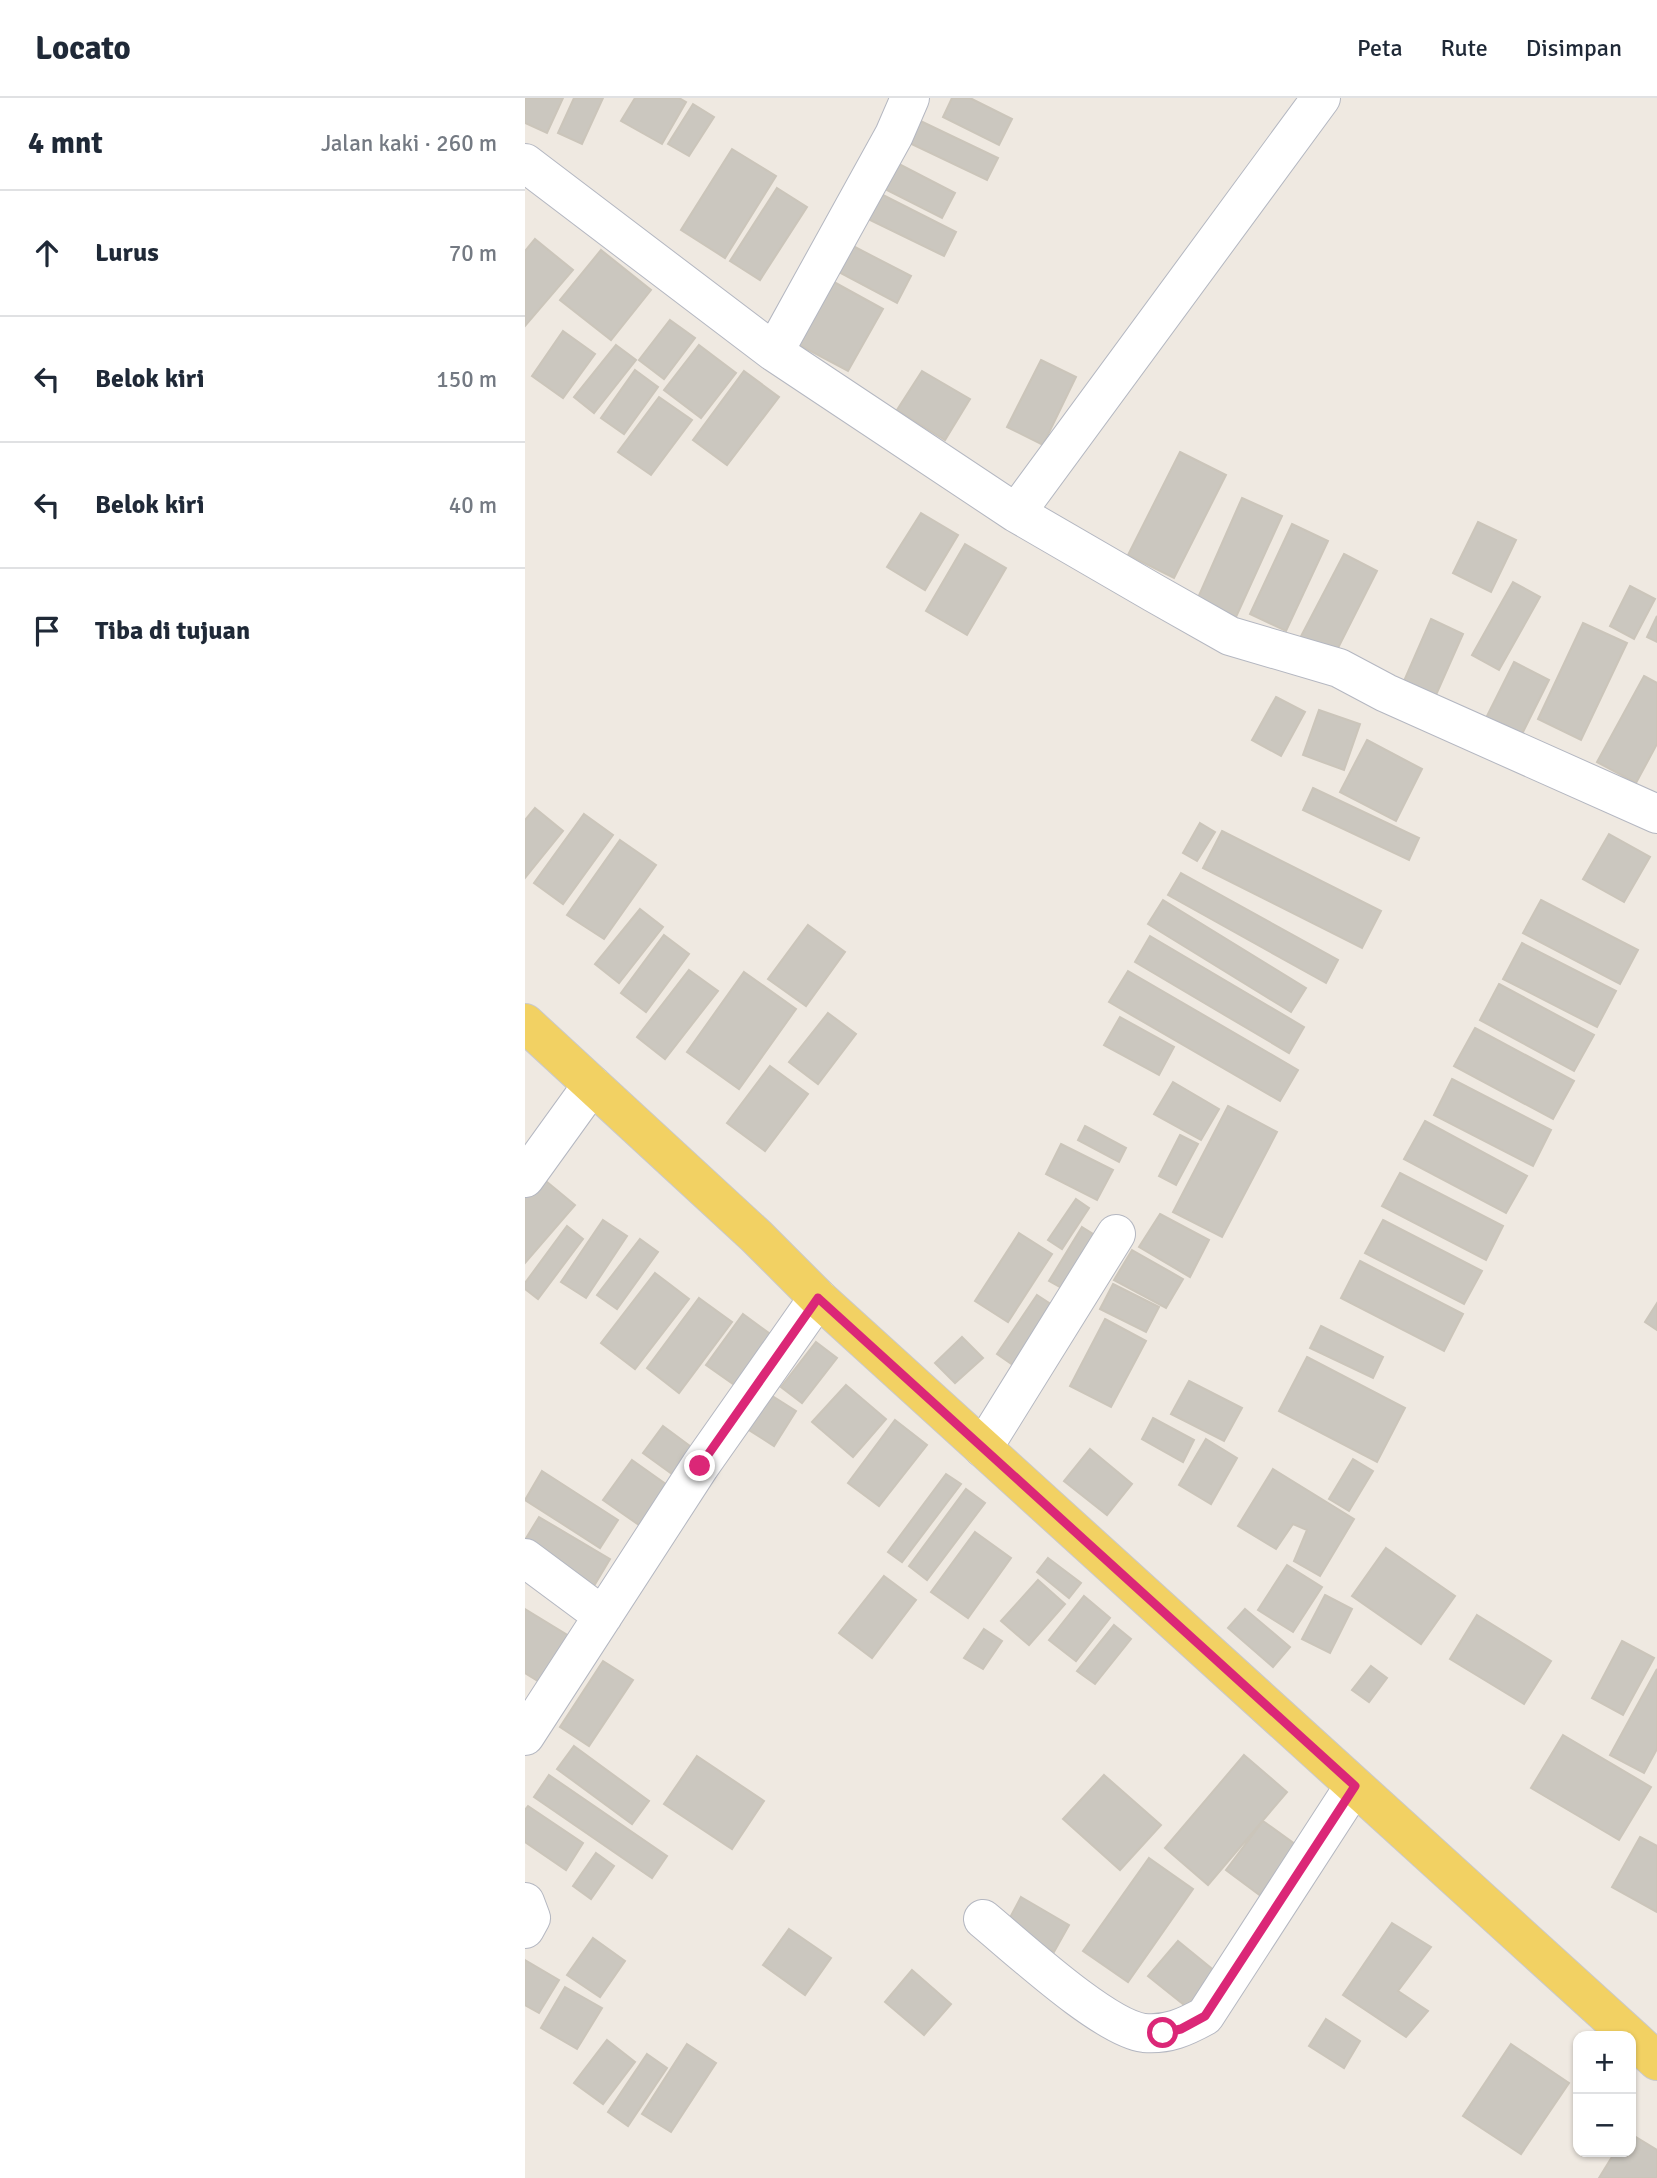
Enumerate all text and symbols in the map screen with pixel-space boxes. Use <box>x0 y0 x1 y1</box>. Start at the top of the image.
text: Locato <box>35 28 131 69</box>
text: Peta <box>1357 33 1403 63</box>
text: Rute <box>1441 33 1488 63</box>
text: Disimpan <box>1526 33 1622 63</box>
text: 4 mnt <box>28 125 103 162</box>
text: Jalan kaki · 260 m <box>321 129 497 158</box>
icon: ahead <box>28 234 66 272</box>
text: Lurus <box>95 237 159 269</box>
text: 70 m <box>449 239 497 268</box>
icon: left <box>28 360 66 398</box>
text: Belok kiri <box>95 363 204 395</box>
text: 150 m <box>436 365 497 394</box>
icon: left <box>28 486 66 524</box>
text: Belok kiri <box>95 489 204 521</box>
text: 40 m <box>449 491 497 520</box>
icon: arrive <box>28 612 66 650</box>
text: Tiba di tujuan <box>95 615 250 647</box>
route end <box>684 1450 715 1481</box>
route start <box>1147 2017 1178 2048</box>
map controls <box>1573 2031 1636 2157</box>
button: + <box>1573 2031 1636 2094</box>
button: − <box>1573 2094 1636 2157</box>

